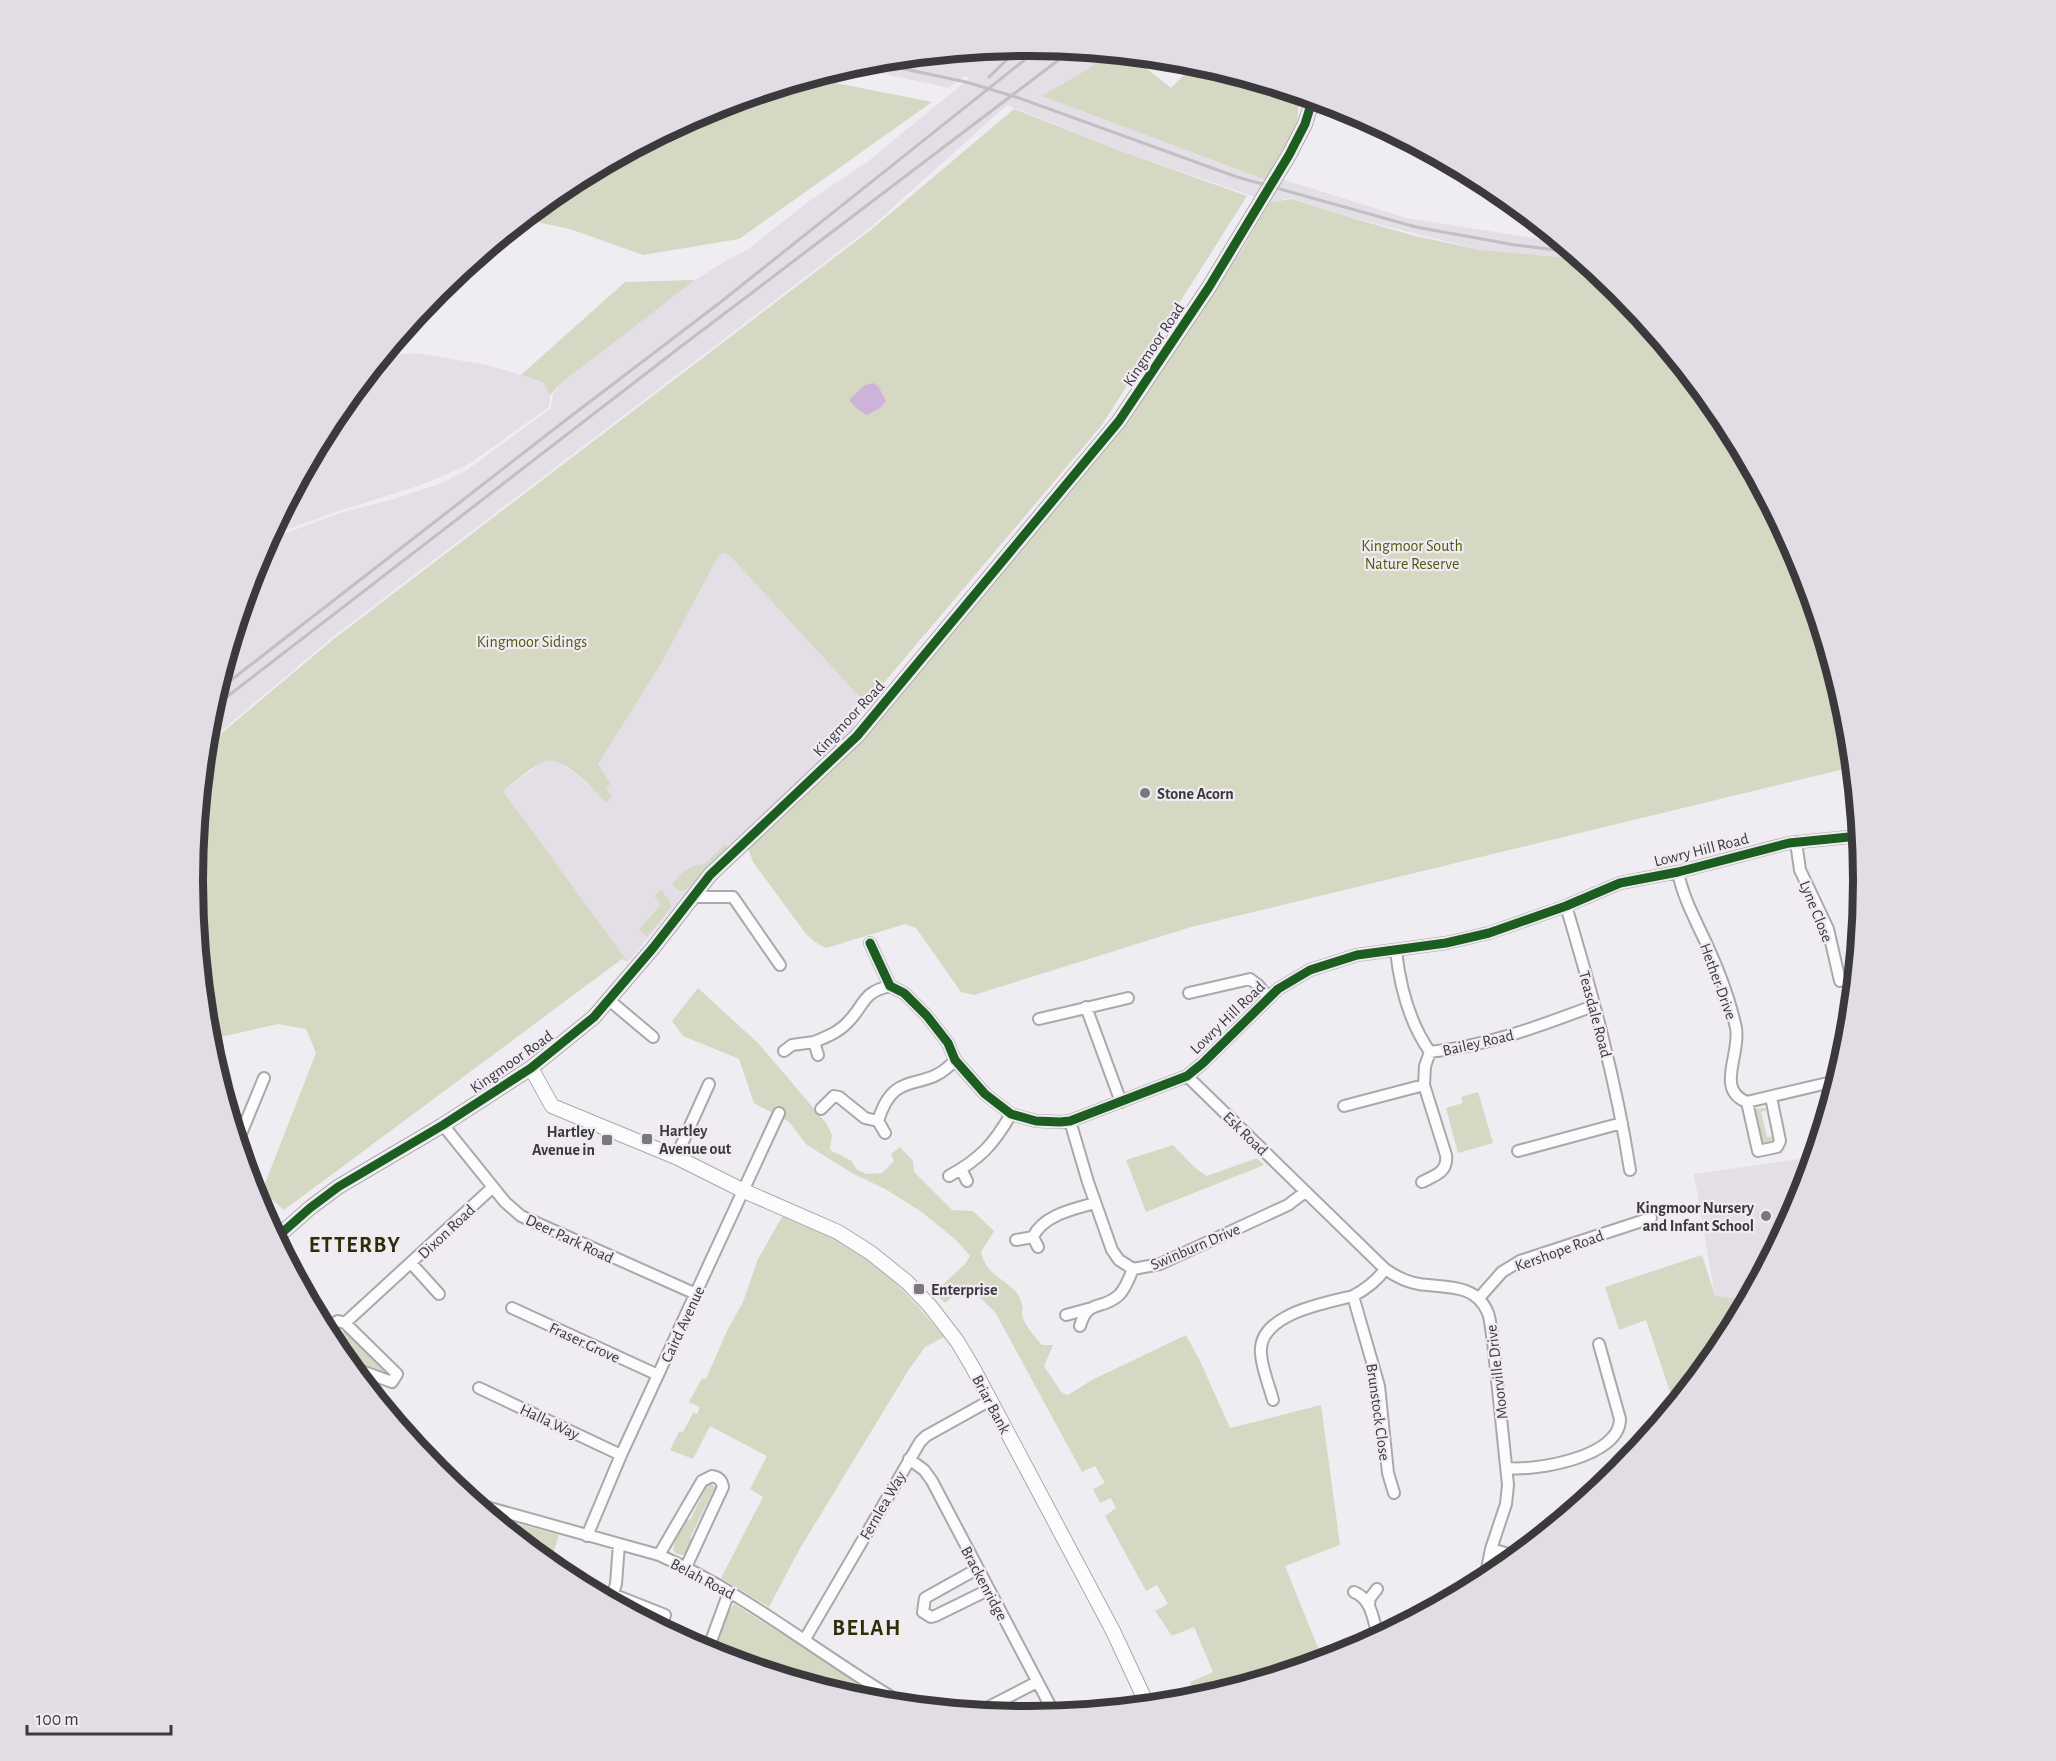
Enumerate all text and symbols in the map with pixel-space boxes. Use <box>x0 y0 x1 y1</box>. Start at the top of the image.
street label: Kingmoor Road <box>1120 300 1187 389</box>
park label: Kingmoor South Nature Reserve <box>1361 538 1463 572</box>
park label: Kingmoor Sidings <box>477 634 587 650</box>
street label: Kingmoor Road <box>810 678 888 759</box>
marker: Stone Acorn <box>1138 786 1152 800</box>
place label: Stone Acorn <box>1157 786 1234 802</box>
street label: Lowry Hill Road <box>1652 830 1750 870</box>
street label: Lyne Close <box>1796 878 1836 945</box>
street label: Hether Drive <box>1697 941 1739 1022</box>
street label: Teasdale Road <box>1576 969 1614 1059</box>
street label: Lowry Hill Road <box>1187 978 1269 1058</box>
street label: Bailey Road <box>1441 1027 1516 1060</box>
street label: Kingmoor Road <box>467 1028 556 1096</box>
street label: Esk Road <box>1220 1109 1271 1159</box>
place label: Hartley Avenue out <box>659 1123 732 1157</box>
place label: Hartley Avenue in <box>532 1124 596 1158</box>
marker: Hartley Avenue out <box>640 1132 654 1146</box>
marker: Hartley Avenue in <box>600 1133 614 1147</box>
place label: Kingmoor Nursery and Infant School <box>1636 1200 1755 1234</box>
street label: Dixon Road <box>415 1202 478 1262</box>
marker: Kingmoor Nursery and Infant School <box>1759 1209 1773 1223</box>
street label: Deer Park Road <box>523 1212 616 1266</box>
street label: Swinburn Drive <box>1148 1221 1243 1273</box>
street label: Kershope Road <box>1513 1228 1606 1274</box>
district label: ETTERBY <box>309 1234 401 1256</box>
marker: Enterprise <box>912 1282 926 1296</box>
place label: Enterprise <box>931 1282 998 1298</box>
street label: Caird Avenue <box>658 1284 708 1365</box>
street label: Fraser Grove <box>547 1320 622 1366</box>
street label: Moorville Drive <box>1483 1324 1511 1420</box>
street label: Brunstock Close <box>1363 1362 1393 1462</box>
street label: Briar Bank <box>969 1373 1014 1437</box>
street label: Halla Way <box>517 1401 582 1444</box>
street label: Fernlea Way <box>857 1468 910 1543</box>
street label: Brackenridge <box>958 1544 1010 1623</box>
street label: Belah Road <box>668 1555 737 1602</box>
district label: BELAH <box>832 1617 902 1639</box>
scale bar <box>27 1698 171 1736</box>
text: 100 m <box>36 1711 79 1729</box>

